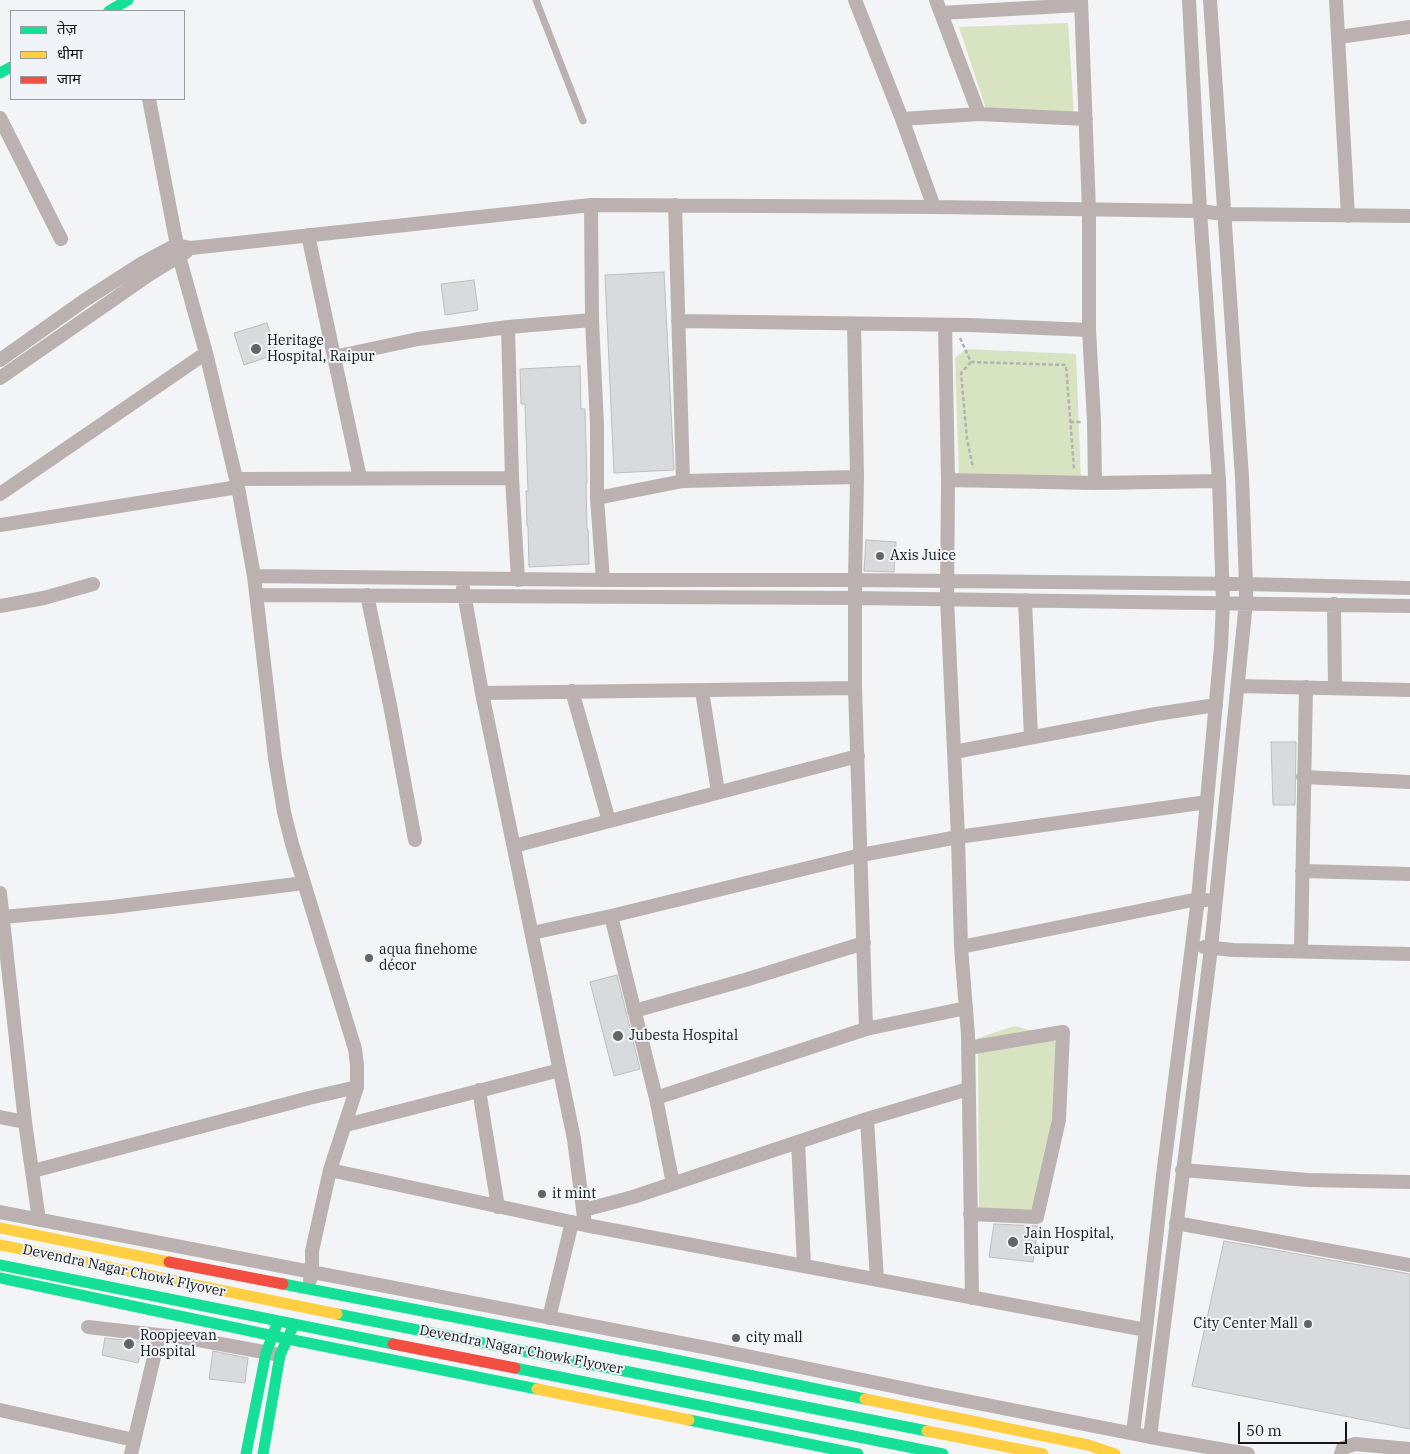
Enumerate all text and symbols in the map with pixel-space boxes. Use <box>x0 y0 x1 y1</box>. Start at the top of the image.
legend <box>10 10 185 100</box>
text: तेज़ <box>57 19 77 38</box>
text: धीमा <box>57 44 83 63</box>
text: जाम <box>57 69 81 88</box>
place label: Heritage Hospital, Raipur <box>267 333 375 366</box>
marker: Heritage Hospital, Raipur <box>249 342 263 356</box>
place label: Axis Juice <box>890 548 956 564</box>
marker: Axis Juice <box>874 550 886 562</box>
place label: aqua finehome décor <box>379 942 477 974</box>
marker: aqua finehome décor <box>363 952 375 964</box>
place label: Jubesta Hospital <box>629 1028 738 1044</box>
marker: Jubesta Hospital <box>611 1029 625 1043</box>
place label: it mint <box>552 1186 596 1202</box>
marker: it mint <box>536 1188 548 1200</box>
place label: Jain Hospital, Raipur <box>1024 1226 1114 1258</box>
marker: Jain Hospital, Raipur <box>1006 1235 1020 1249</box>
street label: Devendra Nagar Chowk Flyover <box>21 1241 227 1301</box>
place label: City Center Mall <box>1193 1316 1298 1332</box>
marker: City Center Mall <box>1302 1318 1314 1330</box>
street label: Devendra Nagar Chowk Flyover <box>418 1322 624 1378</box>
place label: Roopjeevan Hospital <box>140 1328 217 1360</box>
place label: city mall <box>746 1330 803 1346</box>
marker: city mall <box>730 1332 742 1344</box>
marker: Roopjeevan Hospital <box>122 1337 136 1351</box>
scale bar <box>1240 1412 1349 1444</box>
text: 50 m <box>1246 1421 1282 1440</box>

